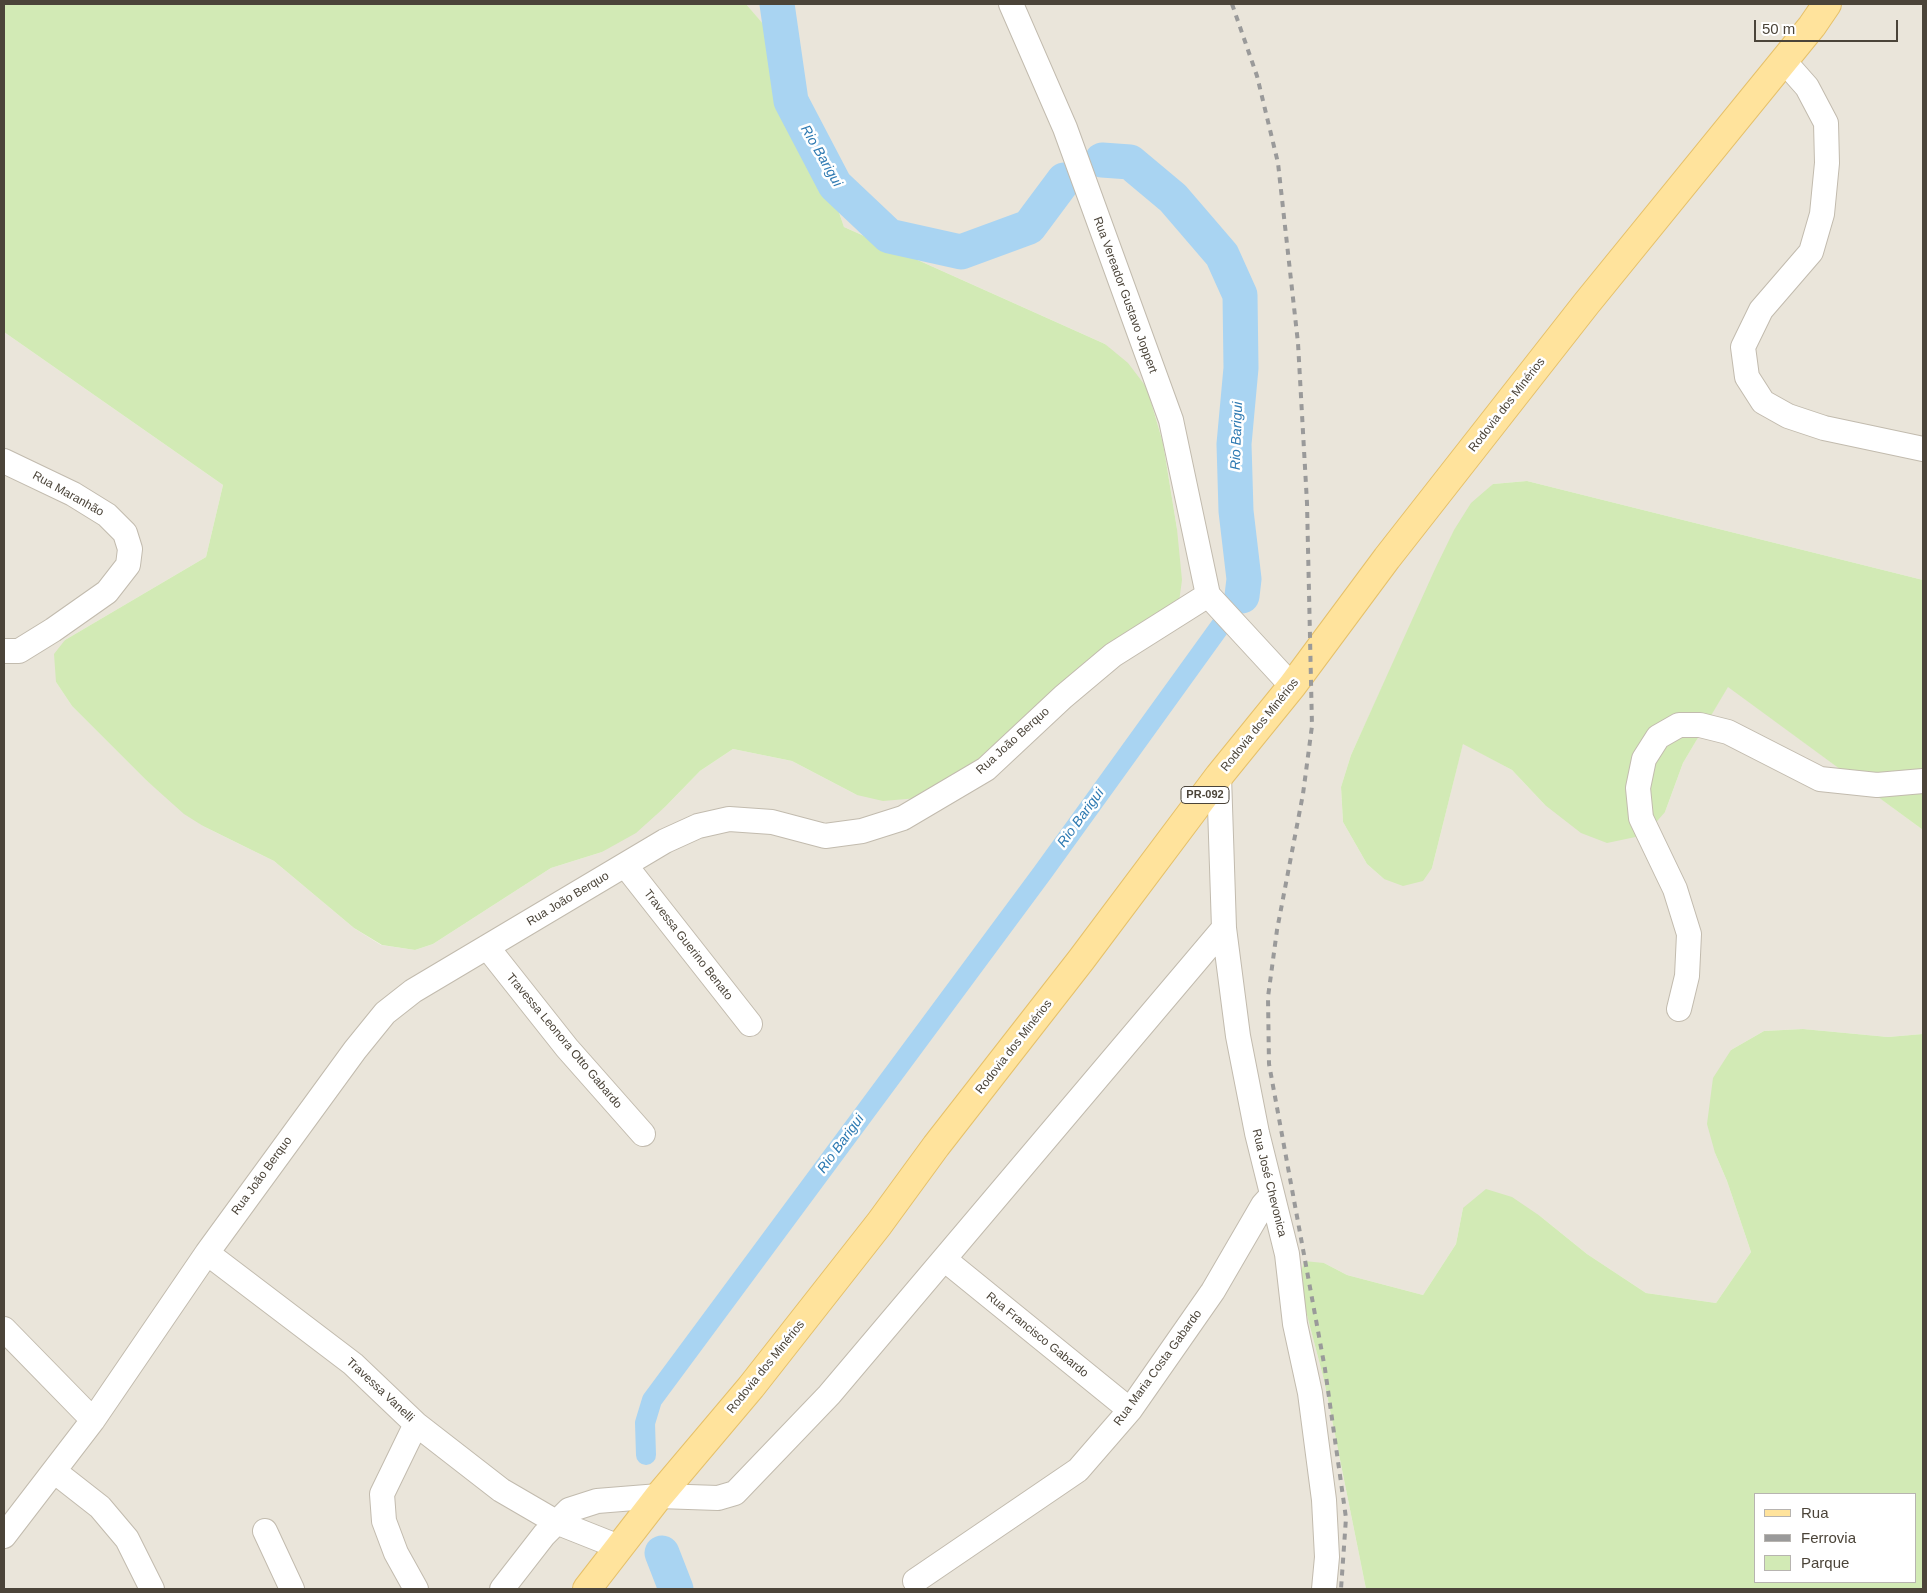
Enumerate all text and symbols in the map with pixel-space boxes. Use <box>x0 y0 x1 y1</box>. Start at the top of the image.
scale bar <box>1757 10 1901 42</box>
text: 50 m <box>1762 20 1795 37</box>
water label: Rio Barigui <box>797 122 845 190</box>
street label: Rua Vereador Gustavo Joppert <box>1090 215 1160 375</box>
street label: Rodovia dos Minérios <box>1466 355 1548 455</box>
water label: Rio Barigui <box>1227 401 1247 471</box>
street label: Rua Maranhão <box>30 468 106 520</box>
street label: Rodovia dos Minérios <box>1218 676 1302 774</box>
street label: Rua João Berquo <box>973 704 1053 778</box>
water label: Rio Barigui <box>1054 785 1108 851</box>
road number: PR-092 <box>1181 786 1229 804</box>
street label: Rua João Berquo <box>524 869 612 929</box>
street label: Travessa Guerino Benato <box>640 887 736 1003</box>
street label: Travessa Leonora Otto Gabardo <box>503 970 625 1112</box>
street label: Rodovia dos Minérios <box>973 997 1055 1097</box>
water label: Rio Barigui <box>814 1111 868 1177</box>
street label: Rua José Chevonica <box>1249 1128 1289 1238</box>
street label: Rua João Berquo <box>229 1134 295 1218</box>
street label: Rua Francisco Gabardo <box>983 1289 1091 1381</box>
street label: Rua Maria Costa Gabardo <box>1111 1307 1205 1429</box>
street label: Rodovia dos Minérios <box>724 1318 808 1416</box>
street label: Travessa Vanelli <box>343 1355 417 1425</box>
legend <box>1754 1493 1917 1583</box>
text: Rua <box>1801 1504 1829 1521</box>
text: Ferrovia <box>1801 1529 1856 1546</box>
text: Parque <box>1801 1554 1849 1571</box>

